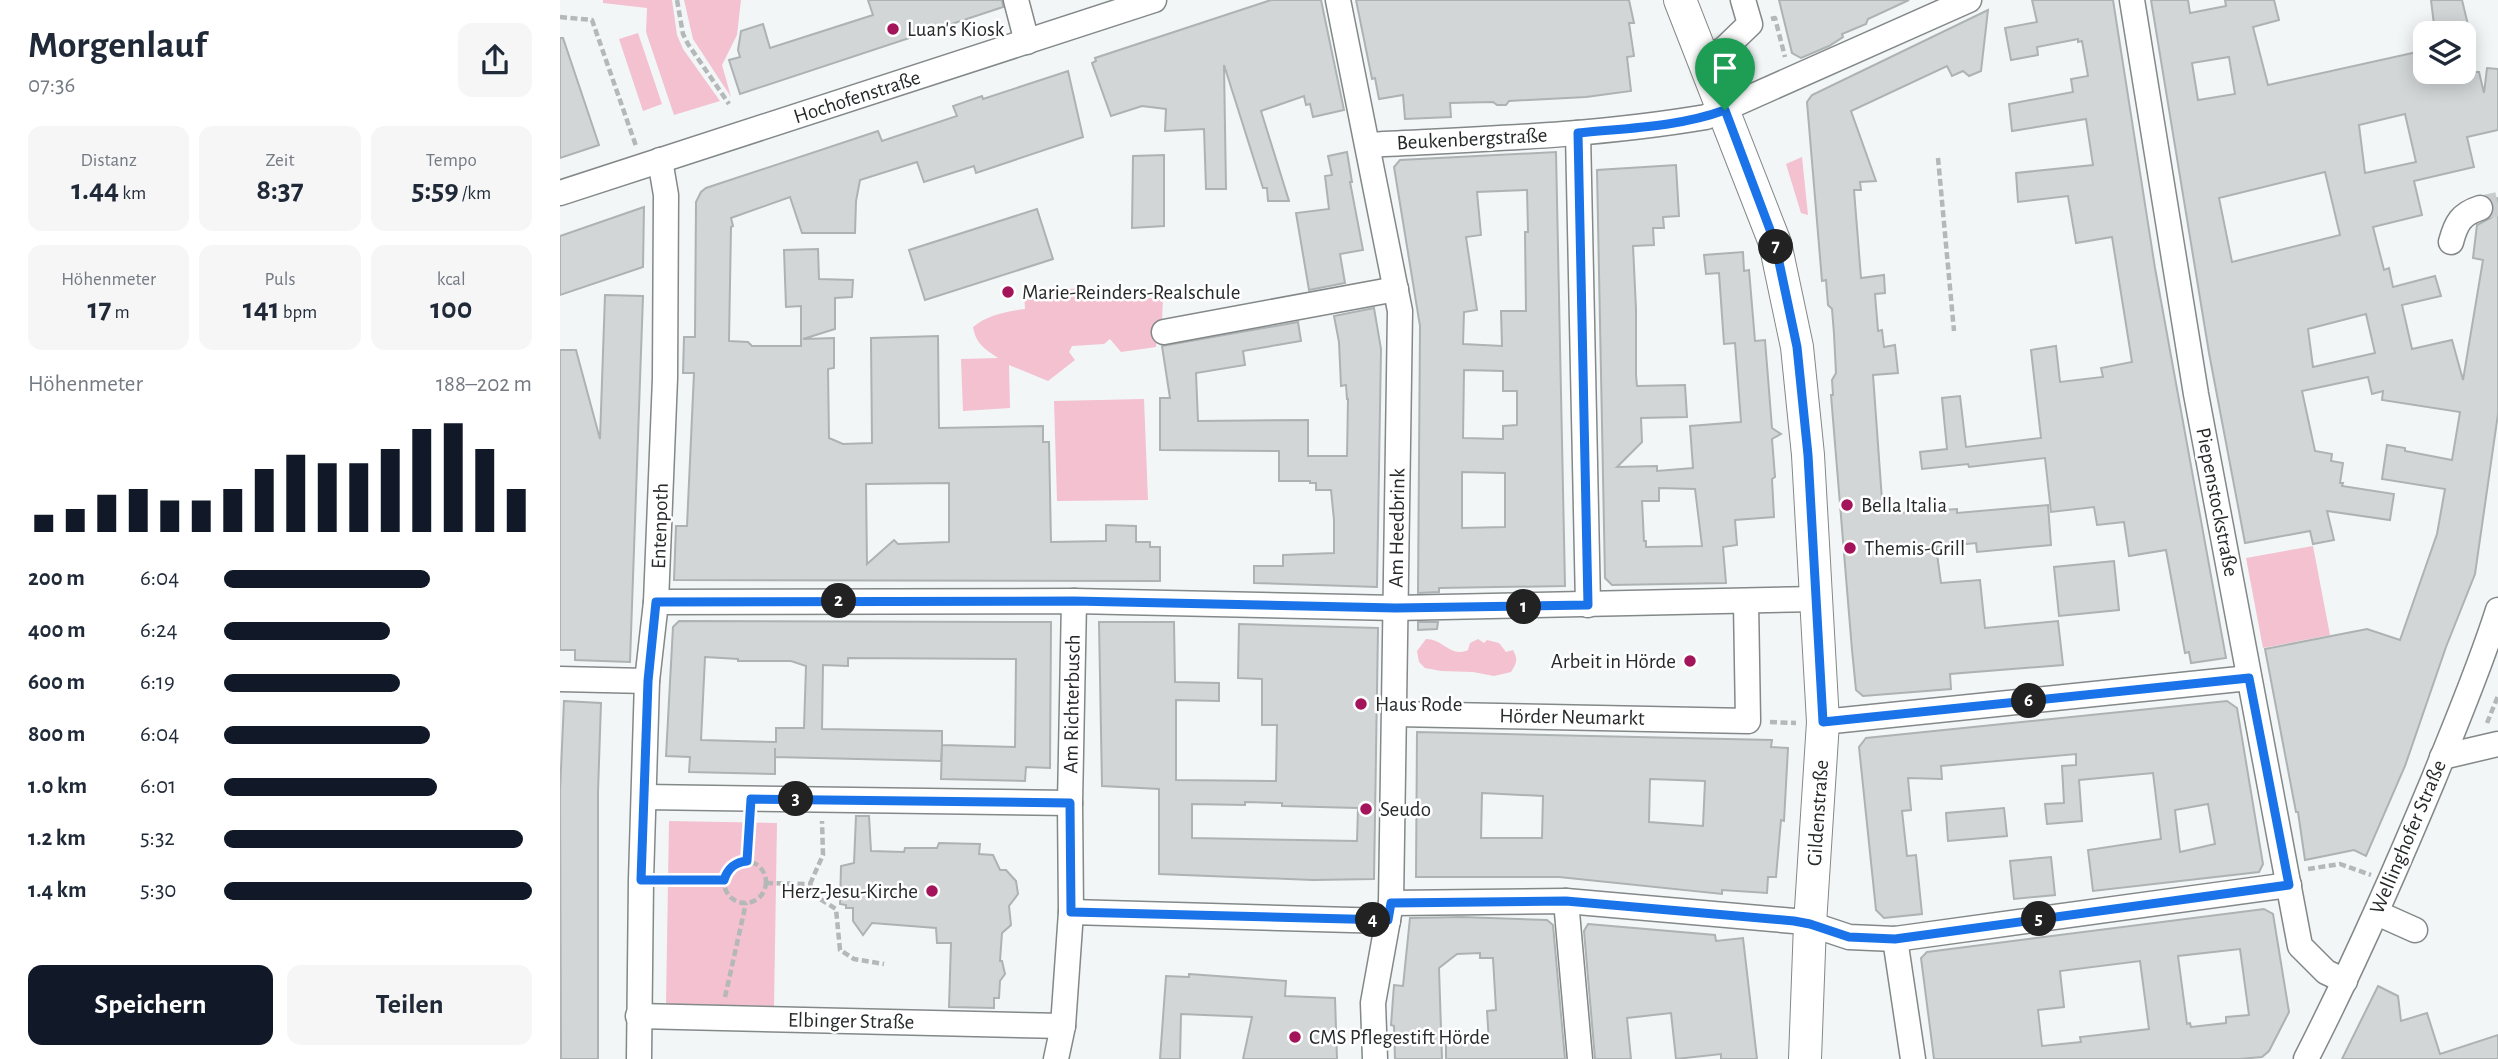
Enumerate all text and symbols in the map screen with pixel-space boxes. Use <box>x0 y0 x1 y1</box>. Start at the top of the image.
place label: Luan's Kiosk <box>907 19 1005 40</box>
marker: Luan's Kiosk <box>885 21 901 37</box>
map controls <box>2413 21 2476 84</box>
button: layers <box>2413 21 2476 84</box>
button: share <box>458 23 532 97</box>
text: Morgenlauf <box>28 27 206 65</box>
pin <box>1695 38 1755 110</box>
icon: arrive <box>1706 49 1744 87</box>
street label: Hochofenstraße <box>791 67 923 127</box>
text: 07:36 <box>28 74 75 97</box>
street label: Beukenbergstraße <box>1396 125 1548 153</box>
text: Distanz <box>81 151 137 170</box>
text: Zeit <box>266 151 294 170</box>
text: Tempo <box>426 151 477 170</box>
text: 1.44 <box>71 175 119 205</box>
text: 8:37 <box>256 175 304 205</box>
text: 5:59 <box>411 175 459 205</box>
text: km <box>119 184 146 203</box>
text: /km <box>459 184 491 203</box>
pin: 7 <box>1758 230 1794 264</box>
text: 7 <box>1771 237 1780 256</box>
text: Höhenmeter <box>61 270 156 289</box>
text: Puls <box>264 270 296 289</box>
text: kcal <box>437 270 466 289</box>
place label: Marie-Reinders-Realschule <box>1022 282 1240 303</box>
marker: Marie-Reinders-Realschule <box>1000 284 1016 300</box>
text: 17 <box>88 294 111 324</box>
text: 141 <box>243 294 280 324</box>
text: 100 <box>430 294 472 324</box>
text: m <box>111 303 130 322</box>
text: bpm <box>280 303 317 322</box>
text: Höhenmeter <box>28 373 143 396</box>
text: 188–202 m <box>436 373 532 396</box>
street label: Piepenstockstraße <box>2192 426 2242 578</box>
street label: Am Heedbrink <box>1385 468 1409 588</box>
street label: Entenpoth <box>648 483 672 569</box>
place label: Bella Italia <box>1861 495 1947 516</box>
marker: Bella Italia <box>1839 497 1855 513</box>
place label: Themis-Grill <box>1864 538 1965 559</box>
marker: Themis-Grill <box>1842 540 1858 556</box>
text: 200 m <box>28 567 85 590</box>
text: 6:04 <box>140 567 179 590</box>
pin: 2 <box>822 584 856 618</box>
pin: 1 <box>1506 590 1542 624</box>
text: 2 <box>834 591 843 610</box>
text: 1 <box>1520 597 1527 616</box>
text: 400 m <box>28 619 86 642</box>
text: 6:24 <box>140 619 178 642</box>
street label: Am Richterbusch <box>1060 634 1084 774</box>
place label: Arbeit in Hörde <box>1551 651 1676 672</box>
marker: Arbeit in Hörde <box>1682 653 1698 669</box>
text: 600 m <box>28 671 85 694</box>
text: 6:19 <box>140 671 175 694</box>
pin: 6 <box>2012 684 2046 718</box>
text: 6 <box>2024 691 2033 710</box>
place label: Haus Rode <box>1375 694 1462 715</box>
marker: Haus Rode <box>1353 696 1369 712</box>
street label: Hörder Neumarkt <box>1499 705 1645 729</box>
text: 800 m <box>28 723 85 746</box>
text: 6:04 <box>140 723 179 746</box>
street label: Wellinghofer Straße <box>2366 757 2450 917</box>
street label: Gildenstraße <box>1804 759 1832 867</box>
text: 1.0 km <box>28 775 87 798</box>
text: 6:01 <box>140 775 176 798</box>
pin: 3 <box>778 782 814 816</box>
text: 3 <box>791 789 800 808</box>
place label: Seudo <box>1380 799 1431 820</box>
marker: Seudo <box>1358 801 1374 817</box>
text: 1.2 km <box>28 827 86 850</box>
text: 5:32 <box>140 827 175 850</box>
text: 1.4 km <box>28 879 87 902</box>
text: 5:30 <box>140 879 177 902</box>
place label: Herz-Jesu-Kirche <box>781 881 918 902</box>
marker: Herz-Jesu-Kirche <box>924 883 940 899</box>
pin: 4 <box>1356 902 1390 937</box>
pin: 5 <box>2022 902 2056 936</box>
text: 5 <box>2034 909 2043 928</box>
text: 4 <box>1368 910 1377 929</box>
button: Speichern <box>28 965 273 1045</box>
button: Teilen <box>287 965 532 1045</box>
street label: Elbinger Straße <box>788 1009 914 1033</box>
place label: CMS Pflegestift Hörde <box>1309 1027 1490 1048</box>
marker: CMS Pflegestift Hörde <box>1287 1029 1303 1045</box>

